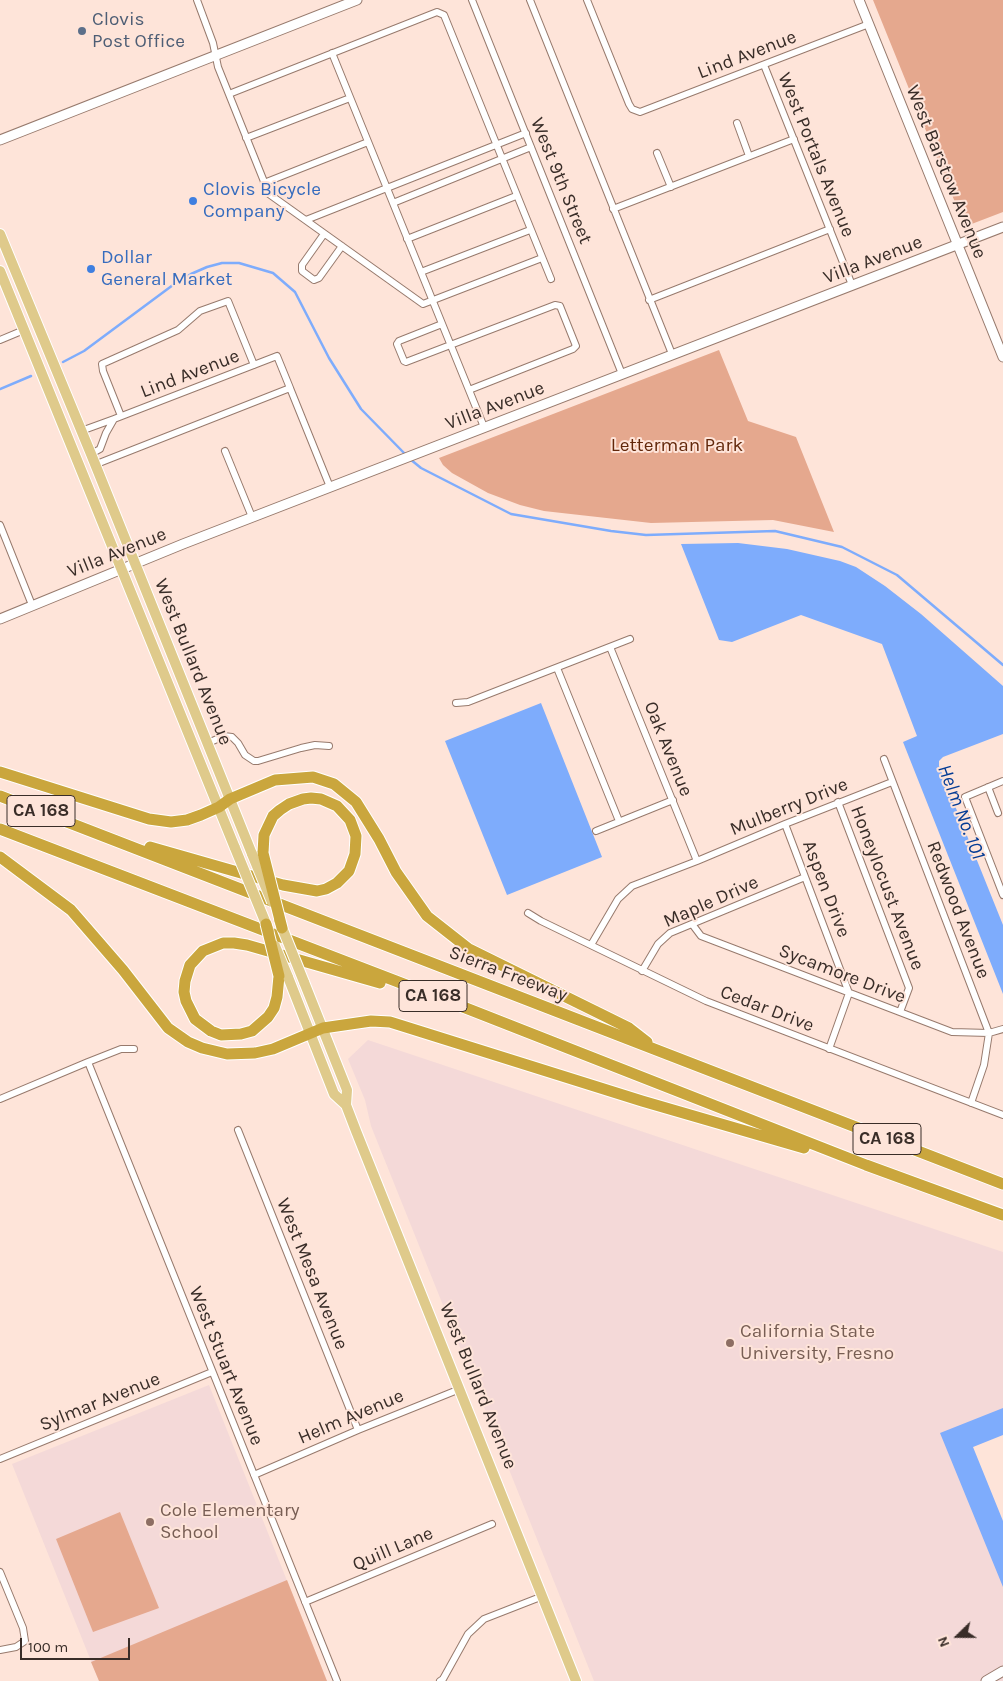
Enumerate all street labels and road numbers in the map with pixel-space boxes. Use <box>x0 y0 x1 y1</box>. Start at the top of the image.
street label: Lind Avenue <box>694 26 800 84</box>
street label: West Portals Avenue <box>773 69 859 241</box>
street label: West Barstow Avenue <box>901 82 991 262</box>
street label: West 9th Street <box>525 115 597 247</box>
street label: Villa Avenue <box>820 231 926 289</box>
street label: Lind Avenue <box>137 345 243 403</box>
street label: Villa Avenue <box>442 377 548 435</box>
street label: Villa Avenue <box>64 523 170 583</box>
street label: West Bullard Avenue <box>149 576 237 748</box>
street label: Oak Avenue <box>639 698 697 800</box>
street label: Mulberry Drive <box>727 773 851 841</box>
road number: CA 168 <box>7 796 75 826</box>
street label: Honeylocust Avenue <box>845 803 929 973</box>
street label: Aspen Drive <box>797 837 855 941</box>
street label: Redwood Avenue <box>921 838 995 982</box>
street label: Maple Drive <box>660 871 762 933</box>
street label: Sycamore Drive <box>775 939 909 1009</box>
street label: Sierra Freeway <box>446 941 570 1007</box>
road number: CA 168 <box>399 980 467 1011</box>
street label: Cedar Drive <box>717 981 817 1037</box>
road number: CA 168 <box>853 1124 921 1154</box>
street label: West Mesa Avenue <box>271 1195 353 1353</box>
street label: West Stuart Avenue <box>184 1283 268 1449</box>
street label: West Bullard Avenue <box>434 1300 522 1472</box>
street label: Sylmar Avenue <box>36 1367 164 1437</box>
street label: Helm Avenue <box>295 1385 407 1449</box>
street label: Quill Lane <box>349 1522 437 1576</box>

